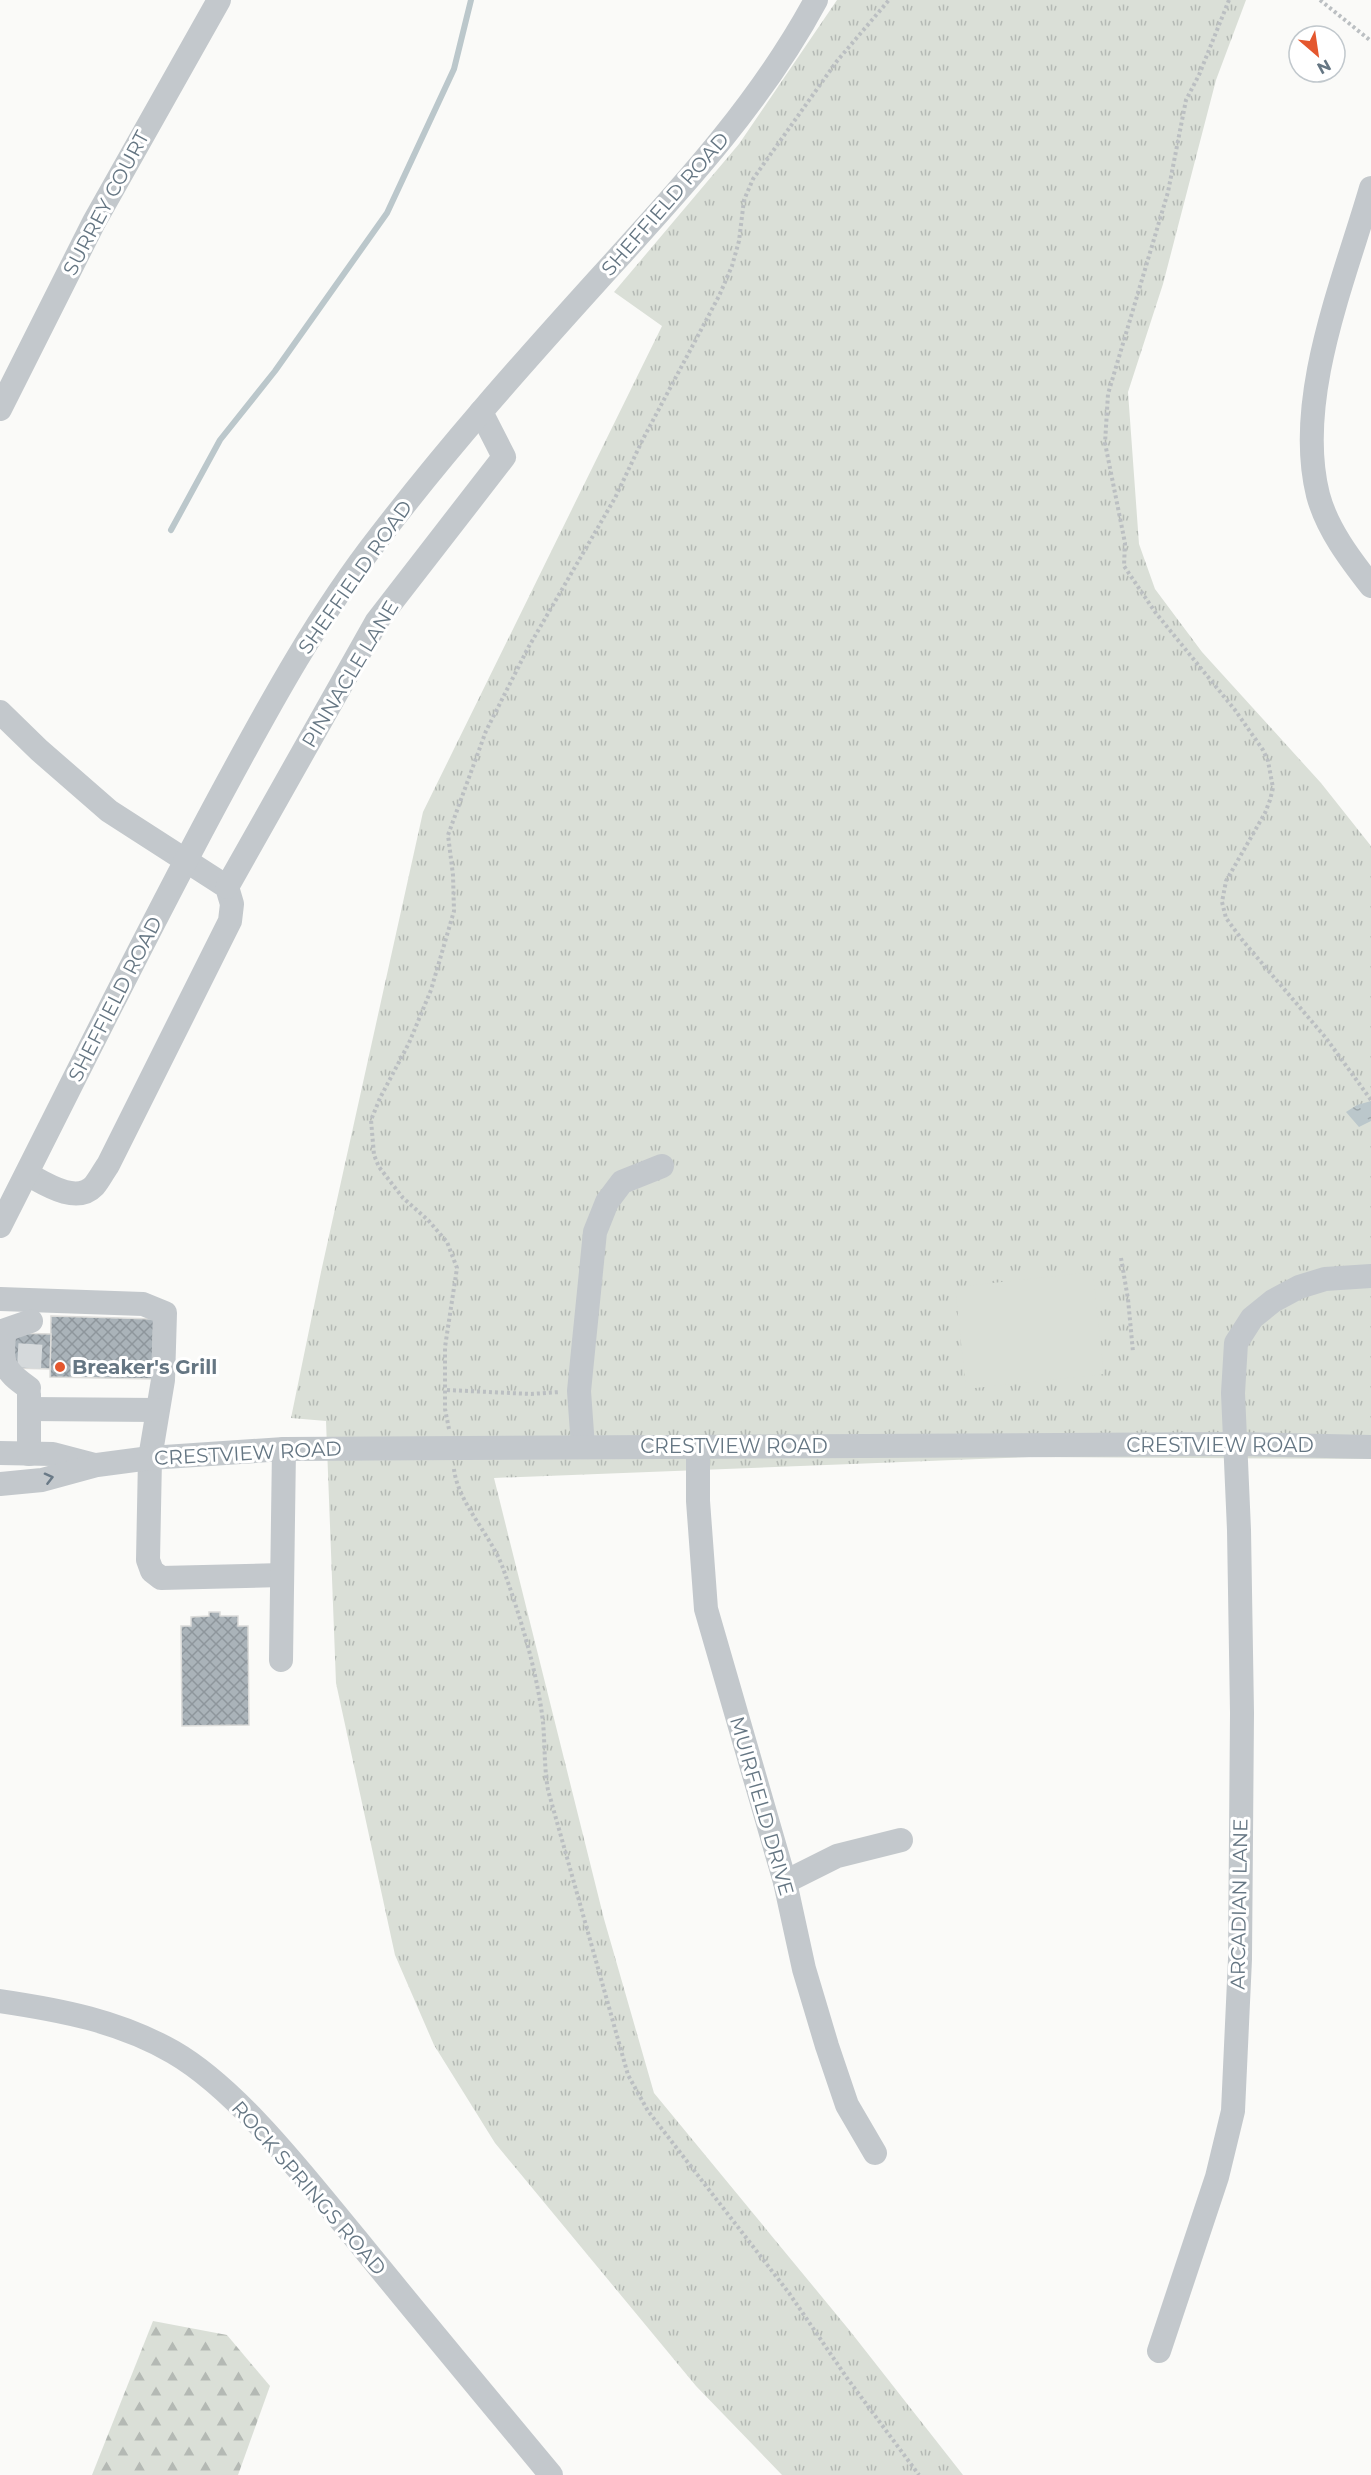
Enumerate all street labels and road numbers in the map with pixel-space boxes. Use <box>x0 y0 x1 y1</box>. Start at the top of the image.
street label: SURREY COURT <box>58 126 154 279</box>
street label: SHEFFIELD ROAD <box>596 127 734 281</box>
street label: SHEFFIELD ROAD <box>293 496 417 658</box>
street label: PINNACLE LANE <box>297 596 403 752</box>
street label: SHEFFIELD ROAD <box>63 912 167 1086</box>
street label: CRESTVIEW ROAD <box>1126 1433 1314 1457</box>
street label: CRESTVIEW ROAD <box>640 1434 828 1458</box>
street label: CRESTVIEW ROAD <box>154 1436 342 1470</box>
street label: MUIRFIELD DRIVE <box>725 1714 799 1898</box>
street label: ARCADIAN LANE <box>1226 1818 1252 1990</box>
street label: ROCK SPRINGS ROAD <box>227 2096 391 2280</box>

